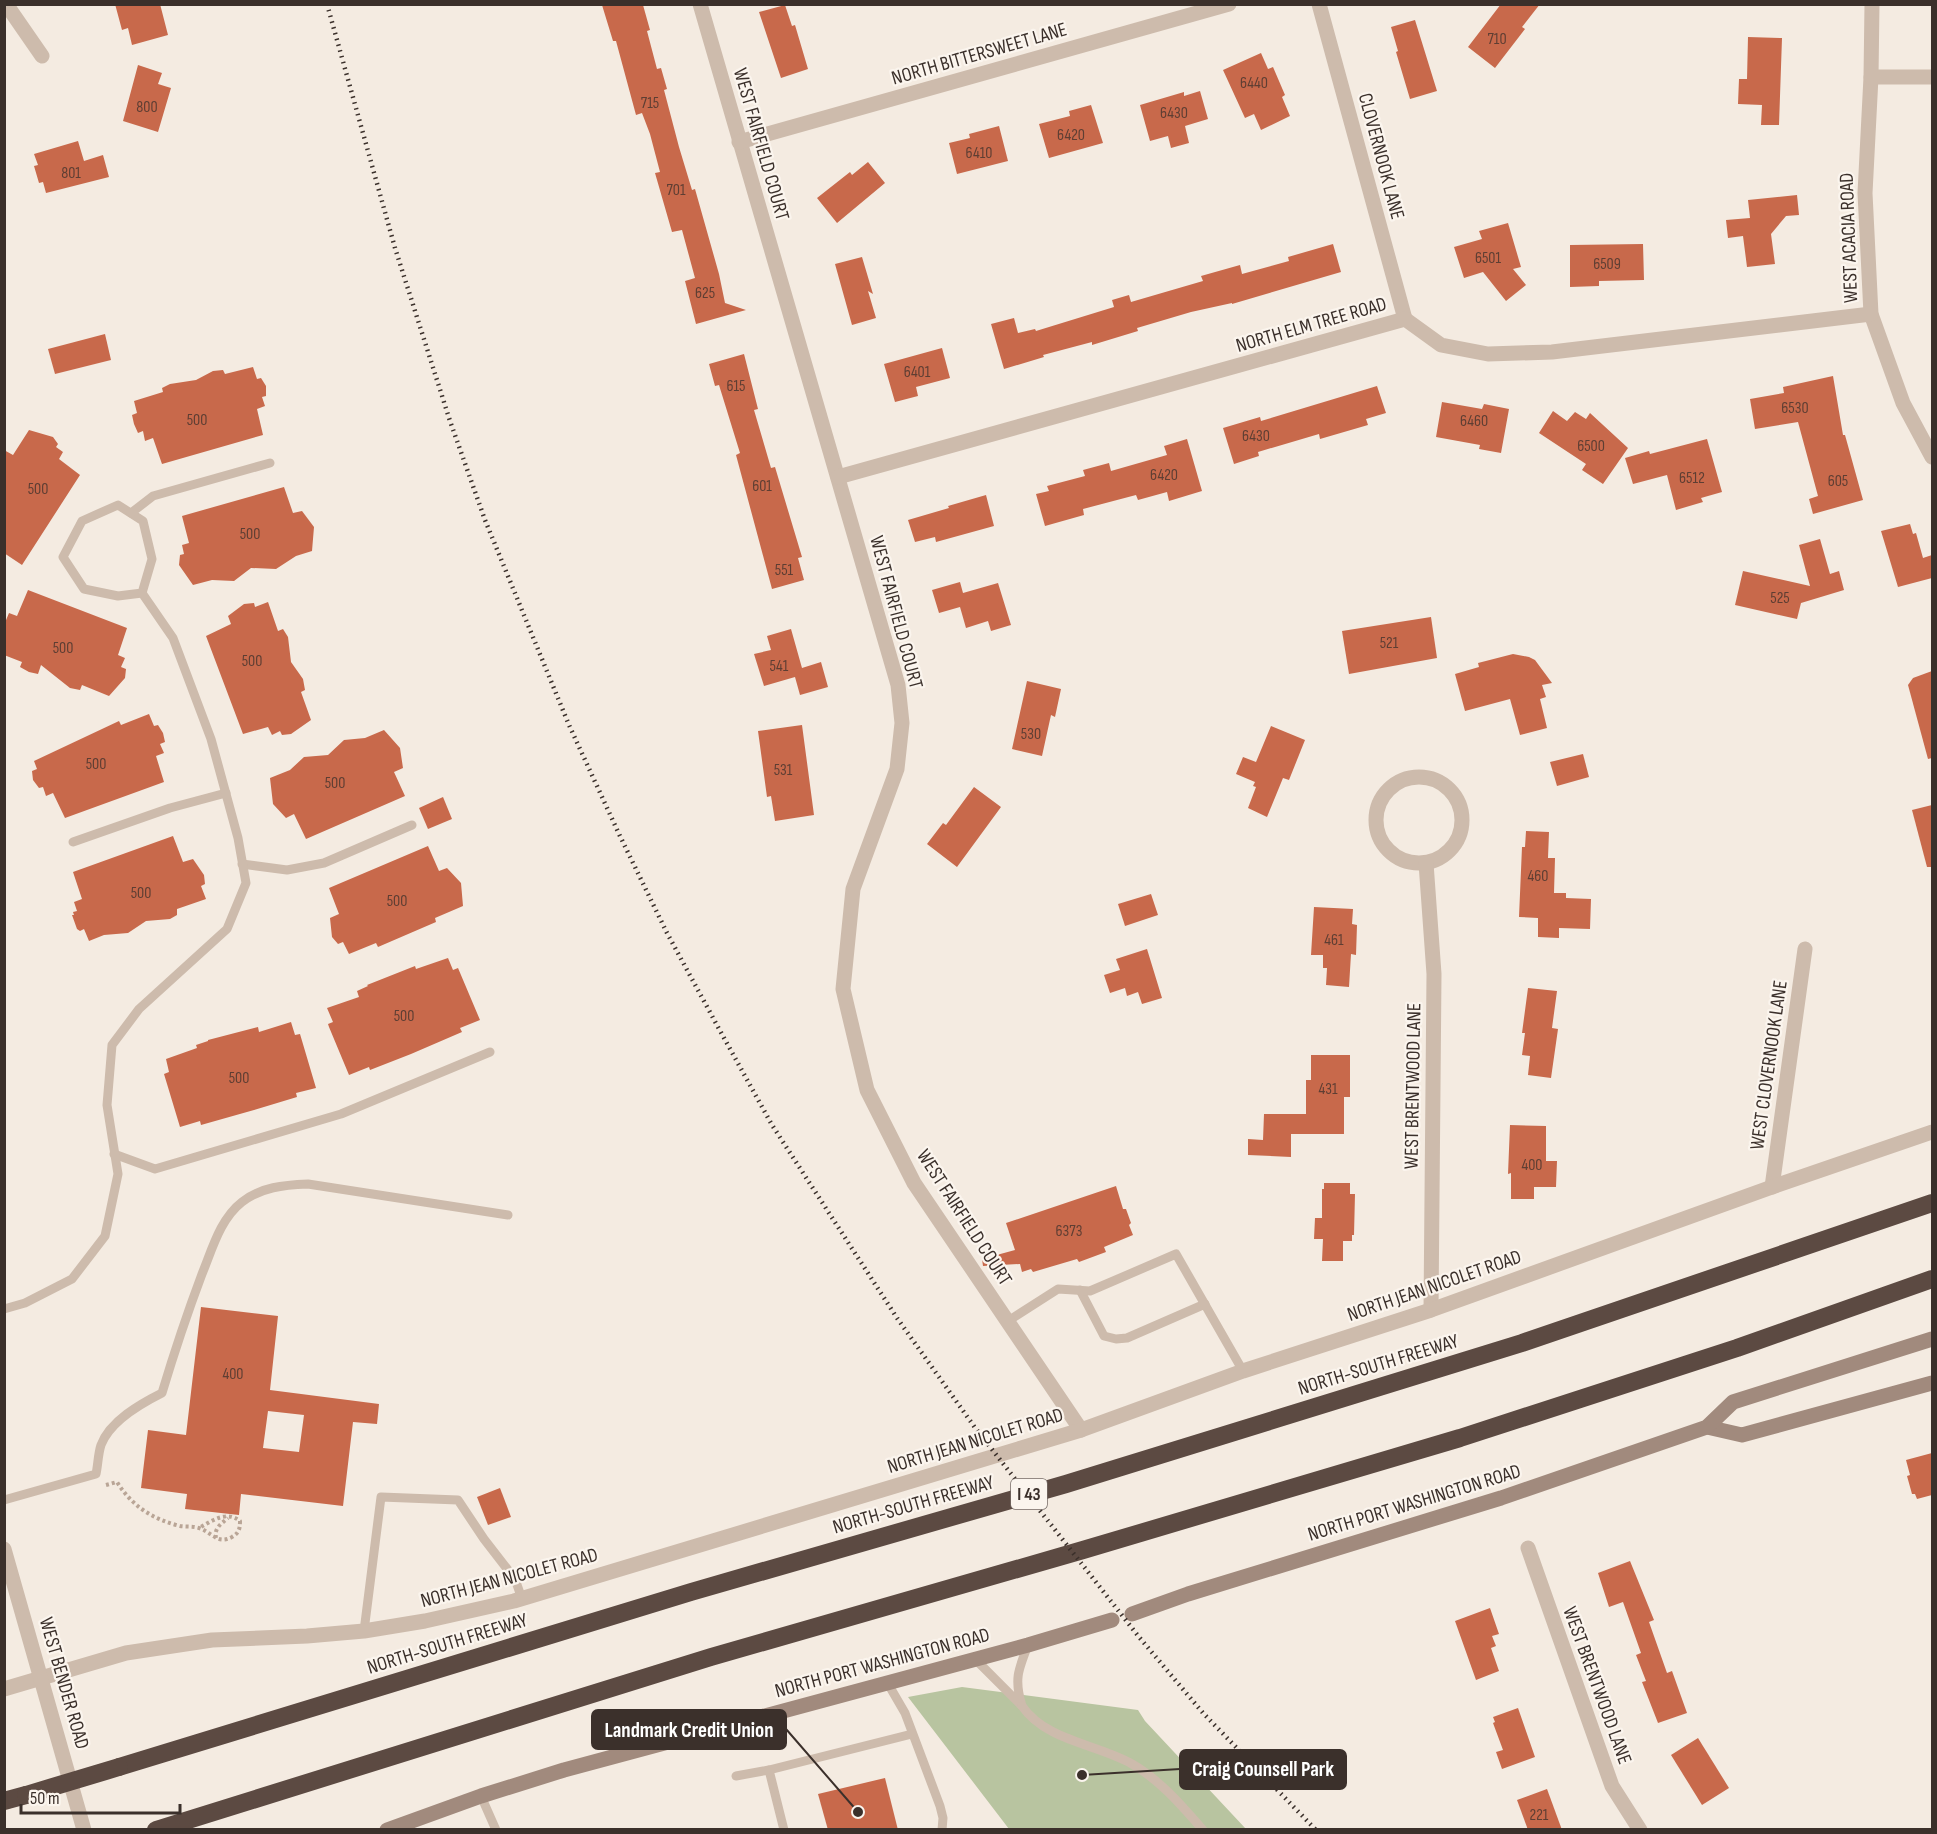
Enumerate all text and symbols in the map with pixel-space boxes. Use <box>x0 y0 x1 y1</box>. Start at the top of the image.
street label: NORTH BITTERSWEET LANE <box>889 17 1070 90</box>
house number: 710 <box>1487 30 1507 49</box>
street label: WEST FAIRFIELD COURT <box>728 65 794 223</box>
house number: 6440 <box>1240 74 1268 93</box>
street label: CLOVERNOOK LANE <box>1353 90 1409 222</box>
house number: 715 <box>641 94 659 113</box>
house number: 800 <box>136 98 158 117</box>
house number: 6430 <box>1160 104 1188 123</box>
house number: 6420 <box>1057 126 1085 145</box>
house number: 6410 <box>966 144 992 163</box>
house number: 801 <box>61 164 81 183</box>
street label: WEST ACACIA ROAD <box>1835 172 1863 303</box>
house number: 701 <box>666 181 686 200</box>
house number: 6501 <box>1475 249 1501 268</box>
house number: 6509 <box>1593 255 1621 274</box>
house number: 625 <box>695 284 715 303</box>
street label: NORTH ELM TREE ROAD <box>1233 292 1389 358</box>
house number: 6401 <box>904 363 931 382</box>
house number: 615 <box>726 377 746 396</box>
house number: 6530 <box>1781 399 1809 418</box>
house number: 500 <box>187 411 207 430</box>
house number: 6460 <box>1460 412 1488 431</box>
house number: 6430 <box>1242 427 1270 446</box>
house number: 6500 <box>1577 437 1605 456</box>
house number: 6420 <box>1150 466 1178 485</box>
house number: 6512 <box>1679 469 1705 488</box>
house number: 605 <box>1828 472 1848 491</box>
house number: 601 <box>752 477 772 496</box>
house number: 500 <box>28 480 48 499</box>
house number: 500 <box>240 525 260 544</box>
street label: WEST FAIRFIELD COURT <box>864 533 928 691</box>
house number: 551 <box>775 561 794 580</box>
house number: 525 <box>1770 589 1790 608</box>
house number: 521 <box>1380 634 1399 653</box>
house number: 500 <box>53 639 73 658</box>
house number: 500 <box>242 652 262 671</box>
house number: 541 <box>770 657 789 676</box>
house number: 530 <box>1021 725 1041 744</box>
house number: 500 <box>86 755 106 774</box>
house number: 531 <box>774 761 793 780</box>
house number: 500 <box>325 774 345 793</box>
house number: 460 <box>1528 867 1548 886</box>
house number: 500 <box>131 884 151 903</box>
house number: 500 <box>387 892 407 911</box>
house number: 461 <box>1324 931 1344 950</box>
street label: WEST CLOVERNOOK LANE <box>1745 979 1793 1151</box>
street label: WEST BRENTWOOD LANE <box>1400 1003 1426 1169</box>
house number: 500 <box>394 1007 414 1026</box>
house number: 500 <box>229 1069 249 1088</box>
house number: 431 <box>1318 1080 1338 1099</box>
street label: WEST FAIRFIELD COURT <box>911 1145 1017 1290</box>
house number: 400 <box>1522 1156 1542 1175</box>
house number: 6373 <box>1056 1222 1082 1241</box>
street label: NORTH JEAN NICOLET ROAD <box>1344 1245 1525 1327</box>
street label: NORTH-SOUTH FREEWAY <box>1295 1329 1462 1401</box>
house number: 400 <box>223 1365 243 1384</box>
street label: NORTH JEAN NICOLET ROAD <box>885 1403 1066 1479</box>
street label: NORTH PORT WASHINGTON ROAD <box>1305 1459 1524 1547</box>
street label: NORTH-SOUTH FREEWAY <box>830 1470 997 1539</box>
road number: I 43 <box>1011 1479 1047 1509</box>
street label: NORTH JEAN NICOLET ROAD <box>418 1543 600 1613</box>
street label: WEST BRENTWOOD LANE <box>1557 1603 1637 1767</box>
street label: NORTH-SOUTH FREEWAY <box>364 1608 531 1680</box>
street label: WEST BENDER ROAD <box>34 1615 94 1752</box>
street label: NORTH PORT WASHINGTON ROAD <box>772 1623 992 1703</box>
callout: Landmark Credit Union <box>592 1710 786 1749</box>
text: Landmark Credit Union <box>604 1718 774 1743</box>
callout: Craig Counsell Park <box>1180 1750 1346 1789</box>
text: Craig Counsell Park <box>1192 1757 1334 1782</box>
scale bar <box>21 1777 180 1815</box>
text: 50 m <box>30 1788 60 1809</box>
house number: 221 <box>1530 1806 1549 1825</box>

